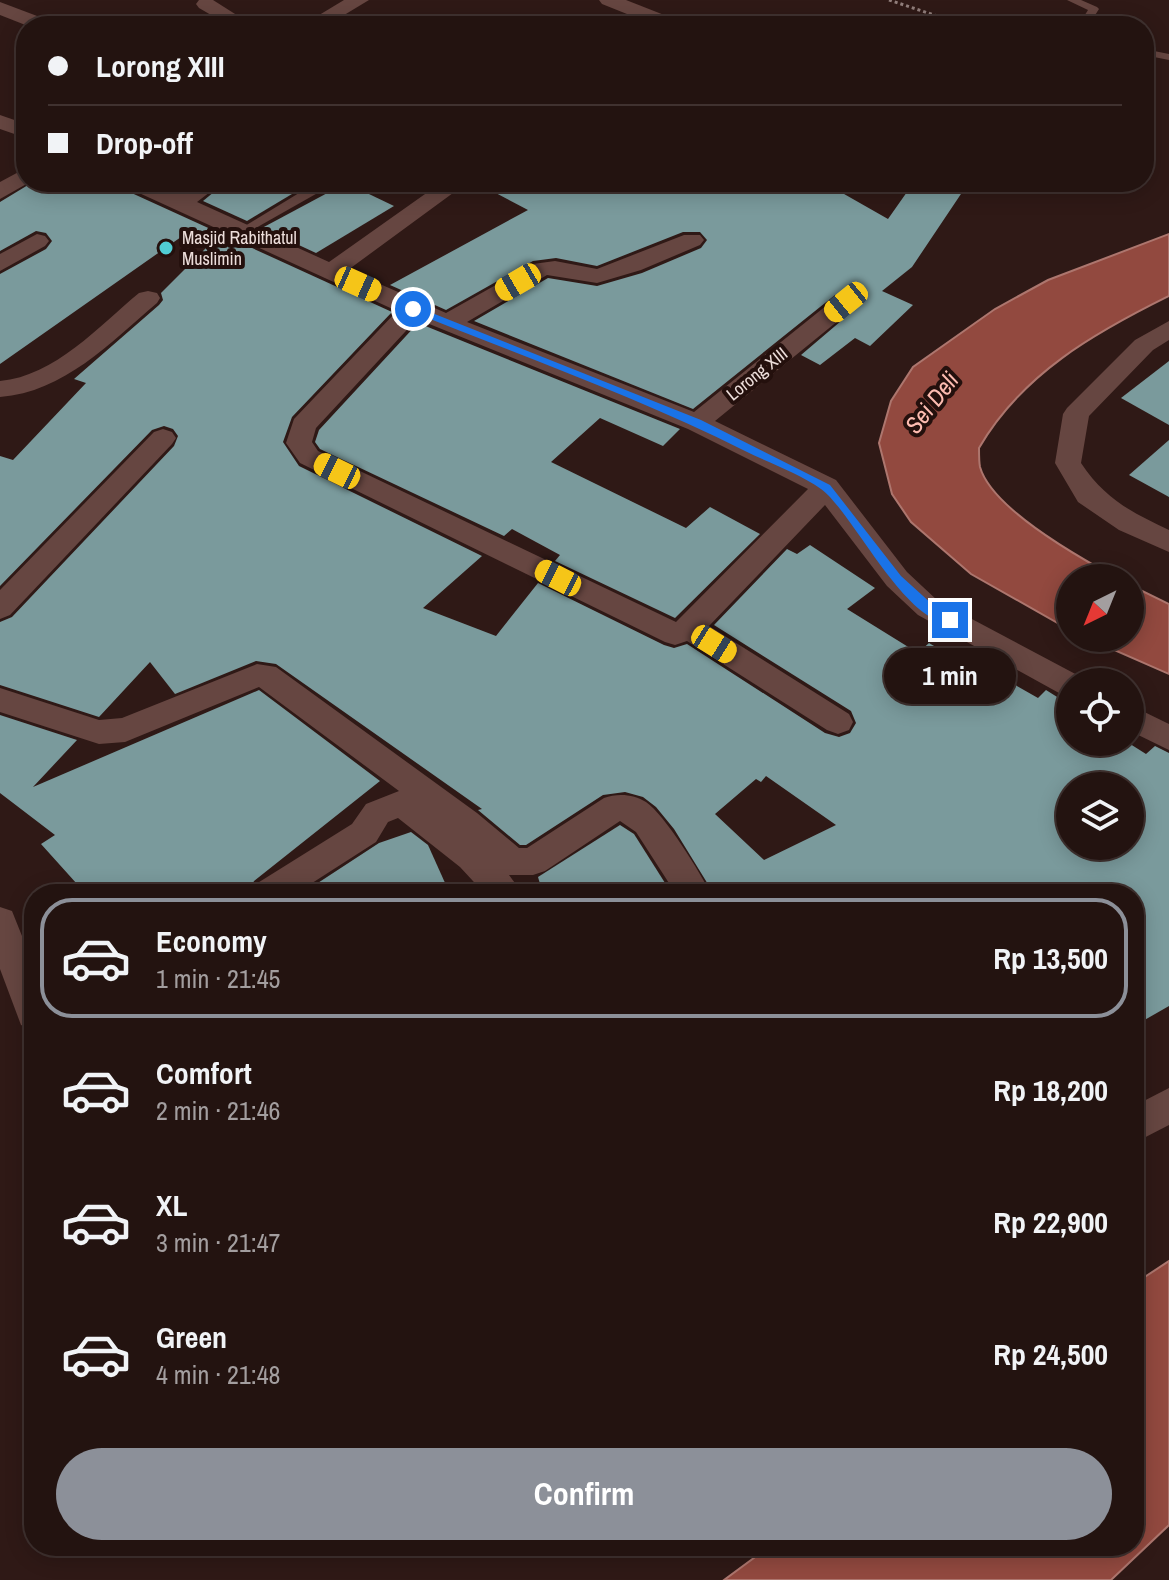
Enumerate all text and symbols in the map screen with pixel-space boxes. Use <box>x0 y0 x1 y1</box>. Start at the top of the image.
text: Lorong XIII <box>96 46 225 86</box>
text: Drop-off <box>96 123 193 163</box>
place label: Masjid Rabithatul Muslimin <box>182 225 297 271</box>
marker: Masjid Rabithatul Muslimin <box>157 239 175 257</box>
car <box>491 260 545 304</box>
car <box>331 263 385 305</box>
car <box>820 278 872 326</box>
route start <box>395 291 431 327</box>
street label: Lorong XIII <box>721 341 793 406</box>
water label: Sei Deli <box>897 365 966 440</box>
car <box>310 450 364 492</box>
car <box>531 556 585 600</box>
north arrow <box>1056 564 1144 652</box>
map controls <box>1056 564 1144 860</box>
route end <box>932 602 968 638</box>
car <box>687 621 741 667</box>
callout: 1 min <box>884 648 1016 704</box>
text: 1 min <box>922 658 978 693</box>
button: locate <box>1056 668 1144 756</box>
button: layers <box>1056 772 1144 860</box>
text: Economy <box>156 921 267 961</box>
icon: car <box>60 922 132 994</box>
text: Rp 13,500 <box>993 938 1108 978</box>
text: 1 min · 21:45 <box>156 961 280 996</box>
text: Comfort <box>156 1053 252 1093</box>
icon: car <box>60 1054 132 1126</box>
text: Rp 18,200 <box>993 1070 1108 1110</box>
text: 2 min · 21:46 <box>156 1093 280 1128</box>
text: XL <box>156 1185 187 1225</box>
icon: car <box>60 1186 132 1258</box>
text: Rp 22,900 <box>993 1202 1108 1242</box>
text: 3 min · 21:47 <box>156 1225 280 1260</box>
text: Green <box>156 1317 227 1357</box>
icon: car <box>60 1318 132 1390</box>
text: Rp 24,500 <box>993 1334 1108 1374</box>
text: 4 min · 21:48 <box>156 1357 280 1392</box>
button: Confirm <box>56 1448 1112 1540</box>

